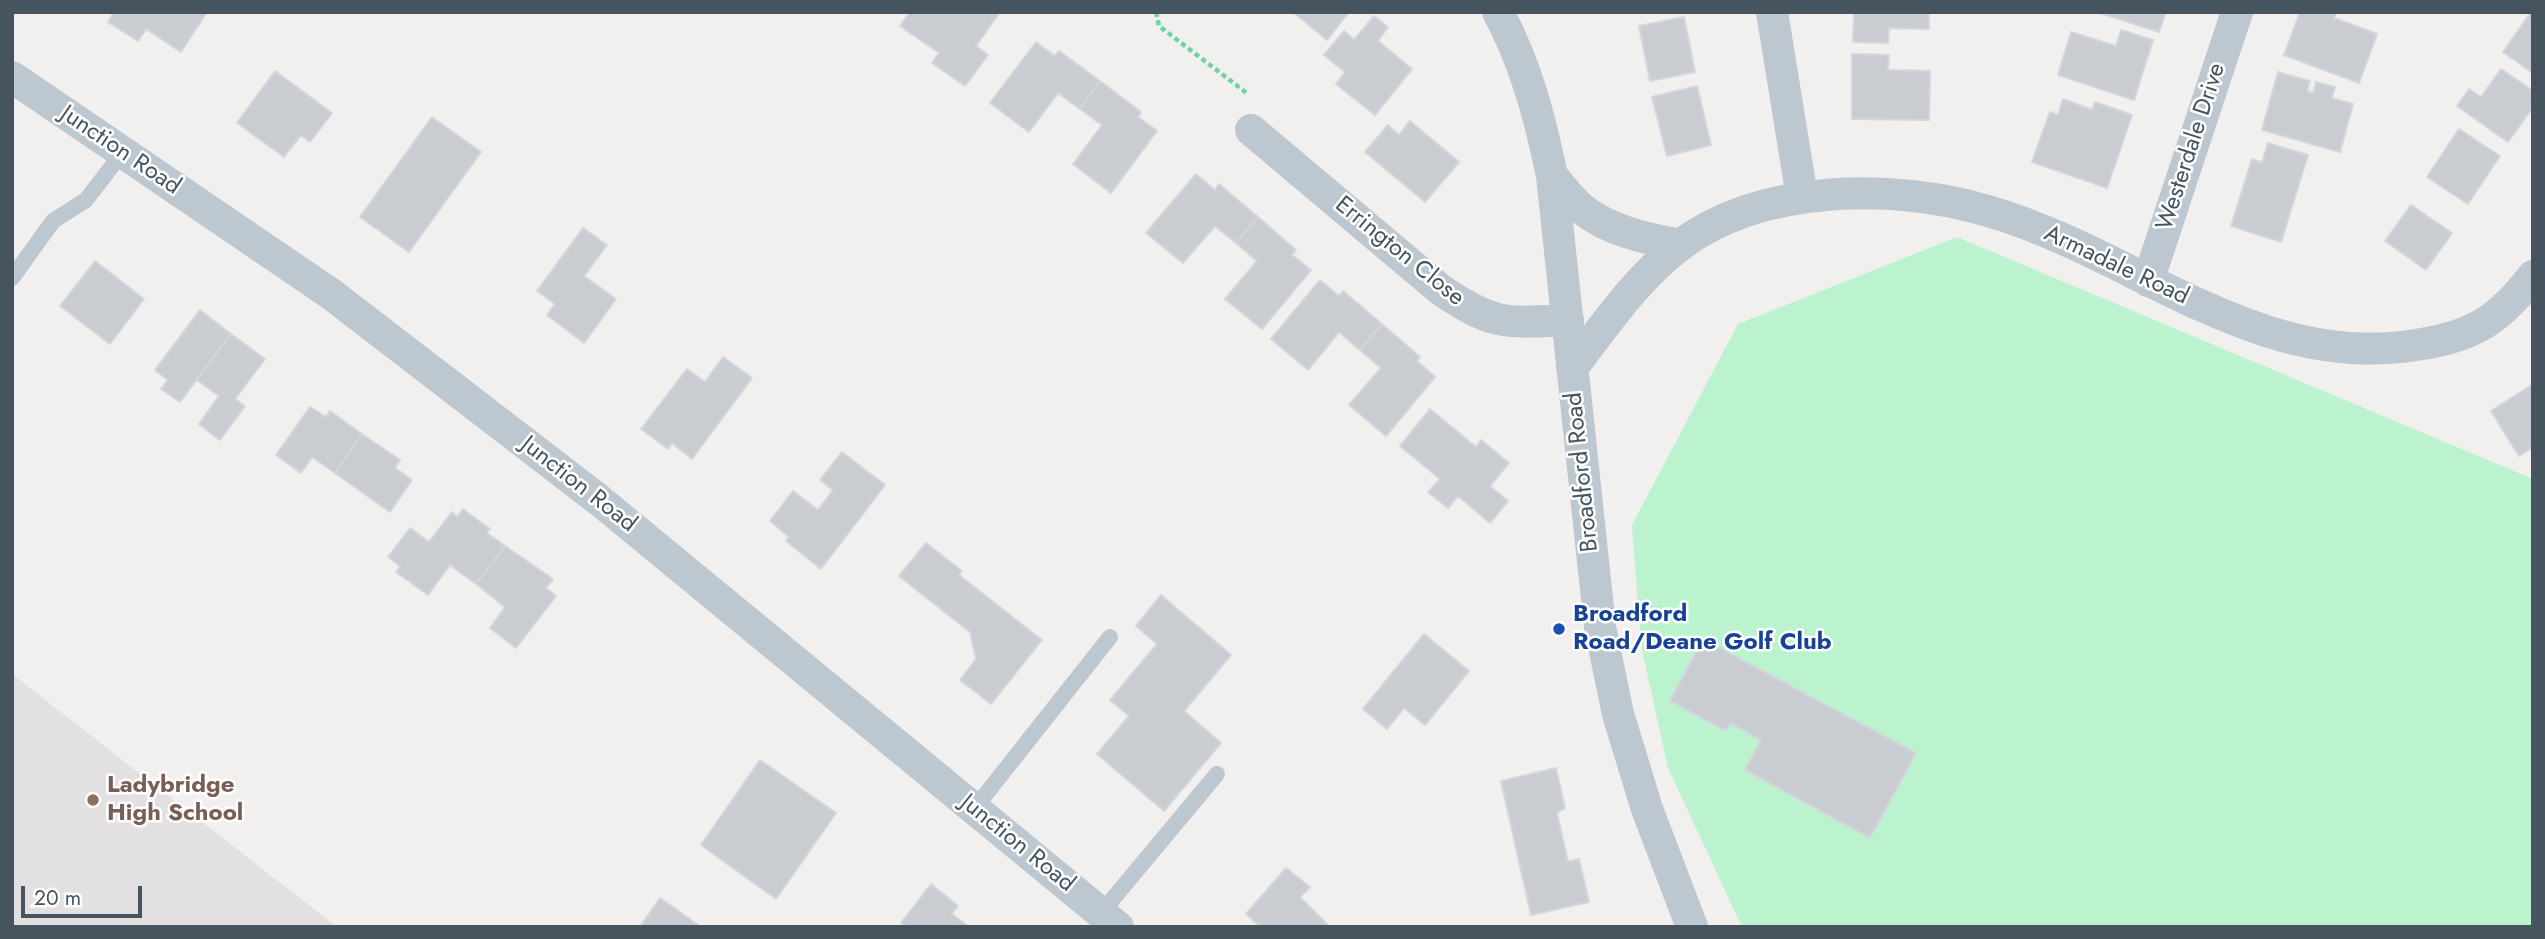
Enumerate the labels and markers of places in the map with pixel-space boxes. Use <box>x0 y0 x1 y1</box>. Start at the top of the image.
place label: Broadford Road/Deane Golf Club <box>1573 601 1832 657</box>
marker: Broadford Road/Deane Golf Club <box>1551 621 1567 637</box>
place label: Ladybridge High School <box>107 772 243 828</box>
marker: Ladybridge High School <box>85 792 101 808</box>

